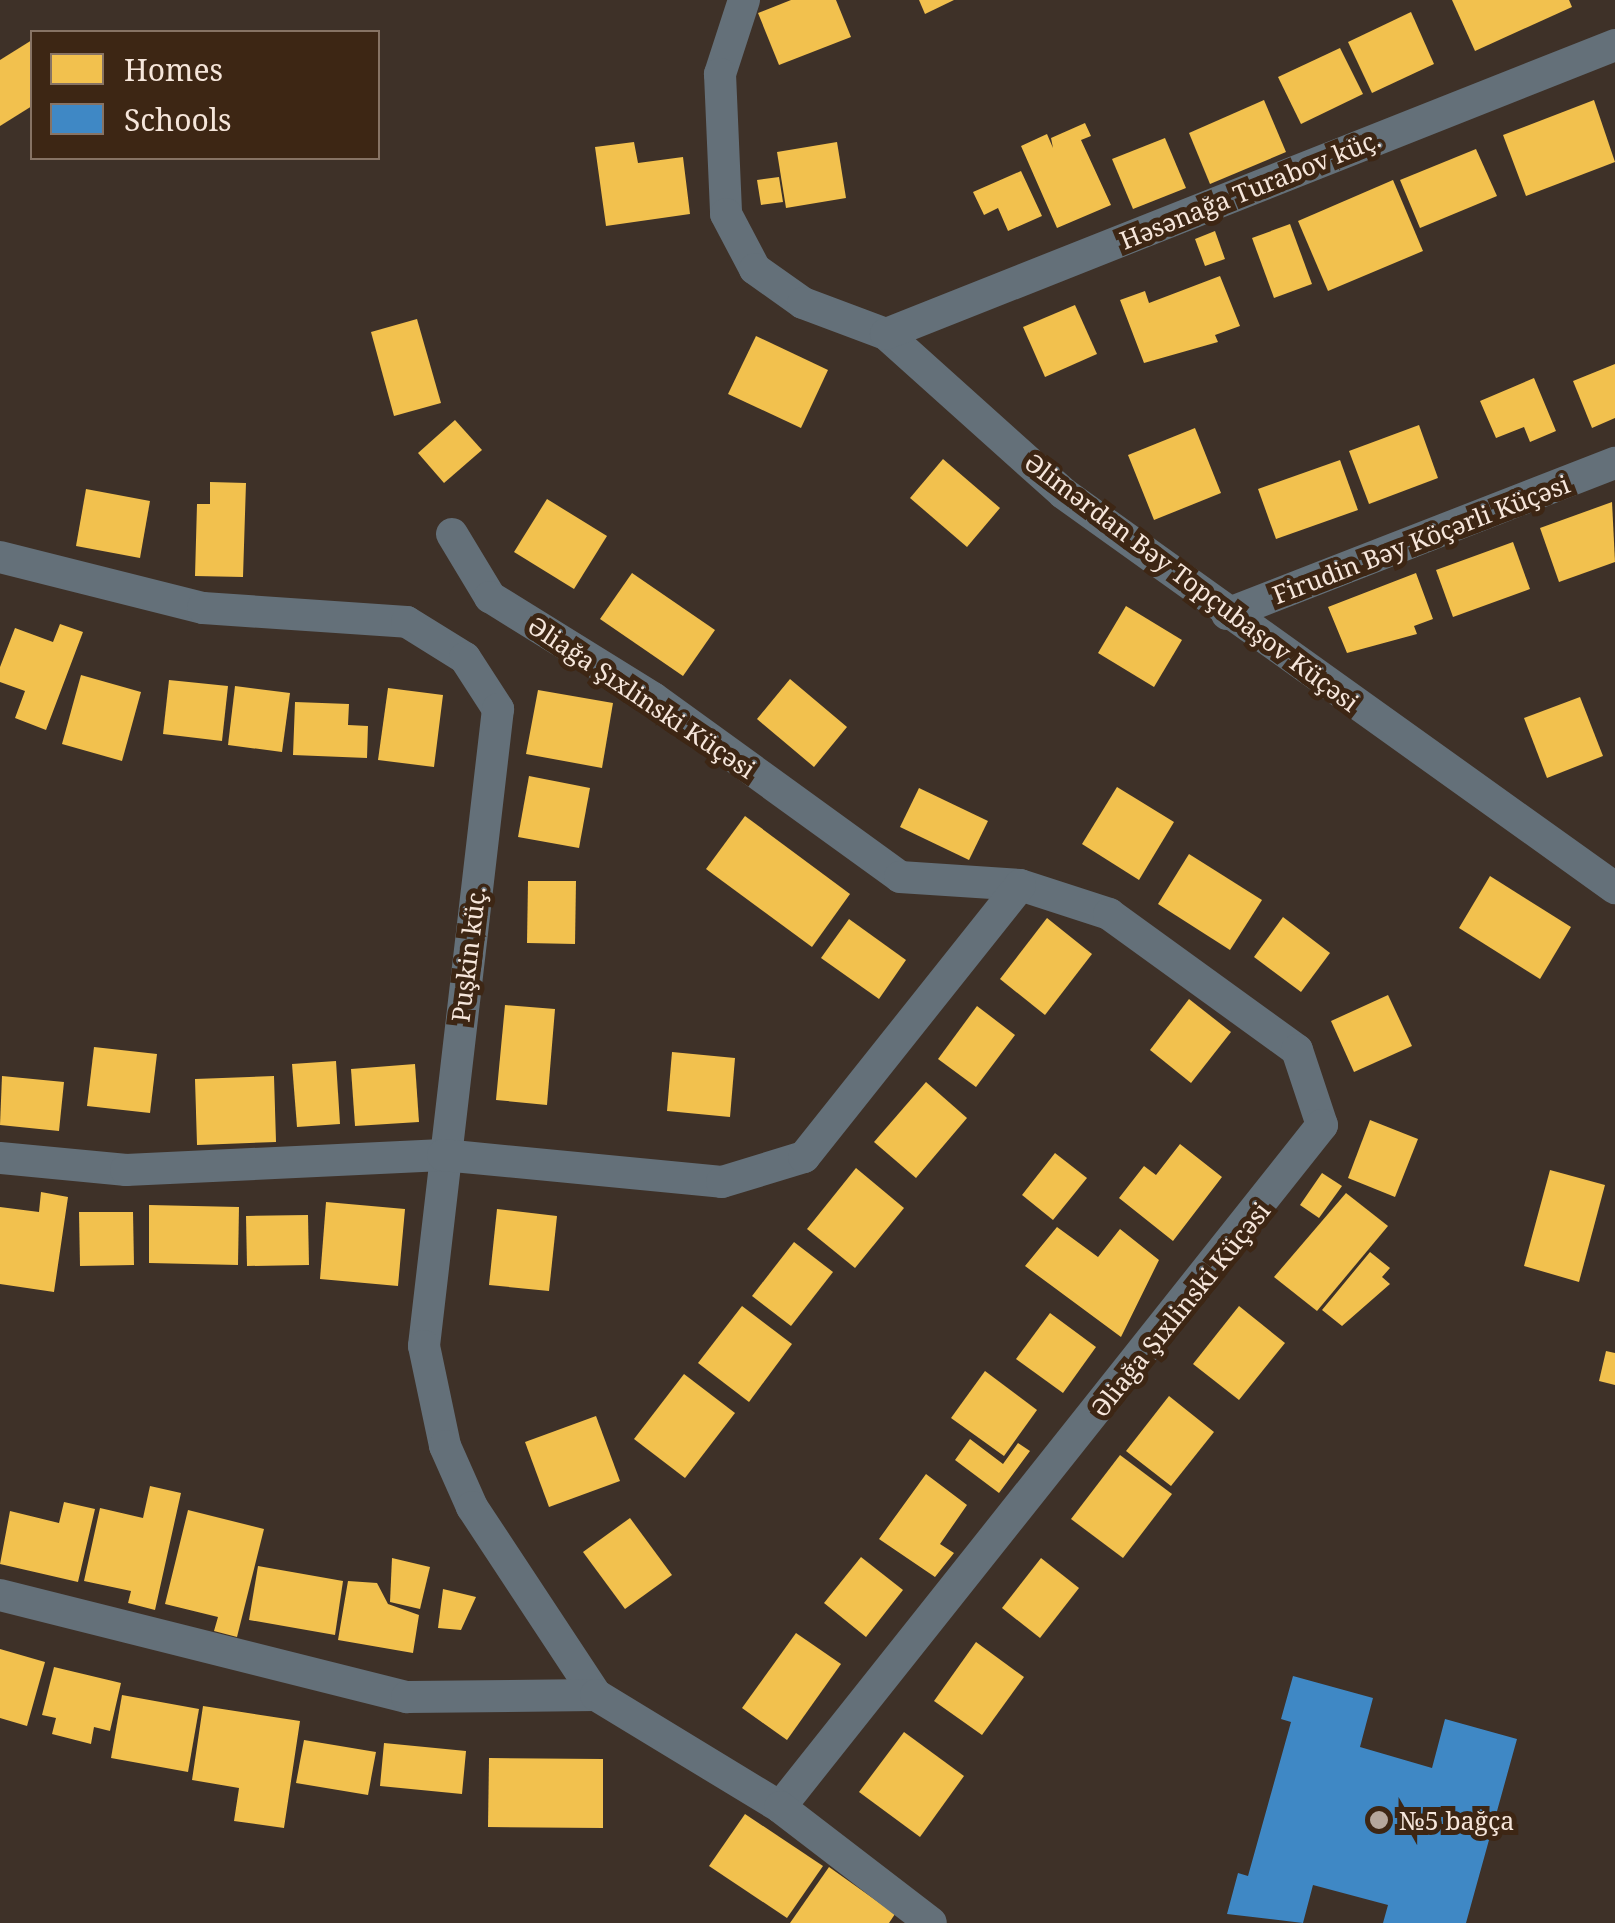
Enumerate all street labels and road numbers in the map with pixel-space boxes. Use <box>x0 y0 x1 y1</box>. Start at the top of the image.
street label: Həsənağa Turabov küç. <box>1115 123 1385 255</box>
street label: Əlimərdan Bəy Topçubaşov Küçəsi <box>1019 447 1365 717</box>
street label: Firudin Bəy Köçərli Küçəsi <box>1268 468 1574 610</box>
street label: Əliağa Şıxlinski Küçəsi <box>523 610 761 784</box>
street label: Puşkin küç. <box>445 884 491 1024</box>
street label: Əliağa Şıxlinski Küçəsi <box>1084 1196 1276 1422</box>

